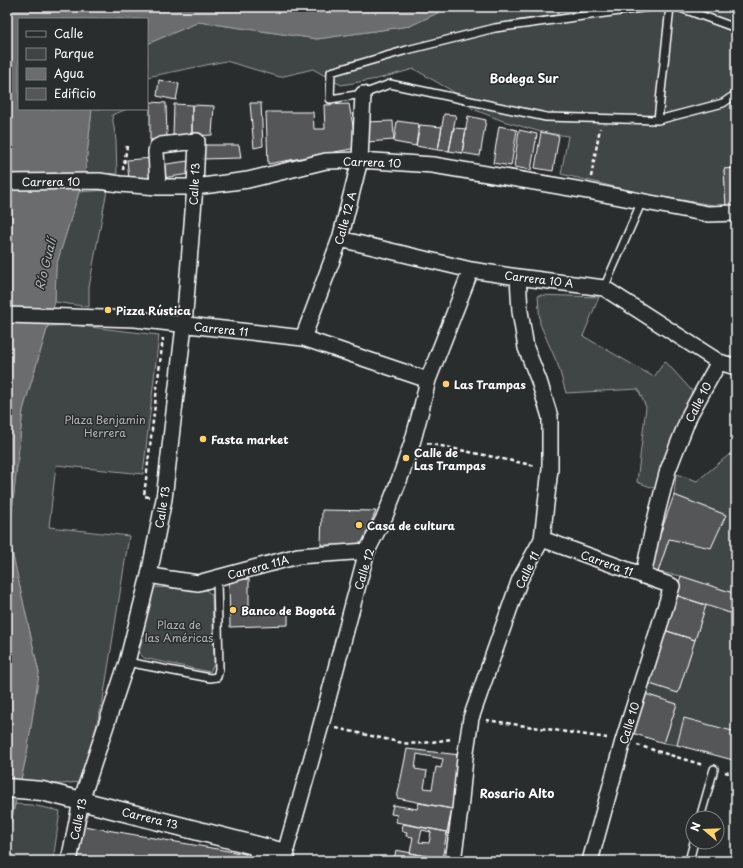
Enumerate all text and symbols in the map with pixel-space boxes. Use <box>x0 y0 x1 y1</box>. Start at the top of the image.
legend <box>18 18 148 110</box>
text: Calle <box>54 24 84 42</box>
text: Parque <box>54 44 94 62</box>
text: Agua <box>54 64 85 82</box>
district label: Bodega Sur <box>489 69 559 87</box>
text: Edificio <box>54 84 96 102</box>
street label: Carrera 10 <box>343 152 401 172</box>
street label: Calle 13 <box>184 162 204 206</box>
street label: Carrera 10 <box>22 173 80 190</box>
street label: Calle 12 A <box>330 189 360 247</box>
water label: Río Gualí <box>30 233 61 292</box>
street label: Carrera 10 A <box>504 266 575 292</box>
place label: Pizza Rústica <box>116 302 191 319</box>
marker: Pizza Rústica <box>103 305 113 315</box>
street label: Carrera 11 <box>193 318 249 340</box>
place label: Las Trampas <box>454 376 526 393</box>
marker: Las Trampas <box>441 379 451 389</box>
street label: Calle 10 <box>681 379 715 425</box>
park label: Plaza Benjamin Herrera <box>64 411 146 441</box>
place label: Fasta market <box>211 431 288 448</box>
marker: Fasta market <box>198 434 208 444</box>
place label: Calle de Las Trampas <box>414 444 486 474</box>
marker: Calle de Las Trampas <box>401 453 411 463</box>
street label: Calle 13 <box>150 485 174 529</box>
place label: Casa de cultura <box>367 517 456 534</box>
marker: Casa de cultura <box>354 520 364 530</box>
street label: Calle 12 <box>350 546 378 592</box>
street label: Carrera 11 <box>578 546 636 580</box>
street label: Calle 11 <box>511 549 543 591</box>
street label: Carrera 11A <box>225 551 291 583</box>
place label: Banco de Bogotá <box>241 602 336 619</box>
marker: Banco de Bogotá <box>228 605 238 615</box>
park label: Plaza de las Américas <box>145 616 213 646</box>
street label: Calle 10 <box>615 700 643 746</box>
district label: Rosario Alto <box>480 784 554 802</box>
street label: Calle 13 <box>65 796 91 842</box>
street label: Carrera 13 <box>120 803 180 833</box>
north arrow <box>685 810 725 850</box>
text: N <box>686 819 705 833</box>

